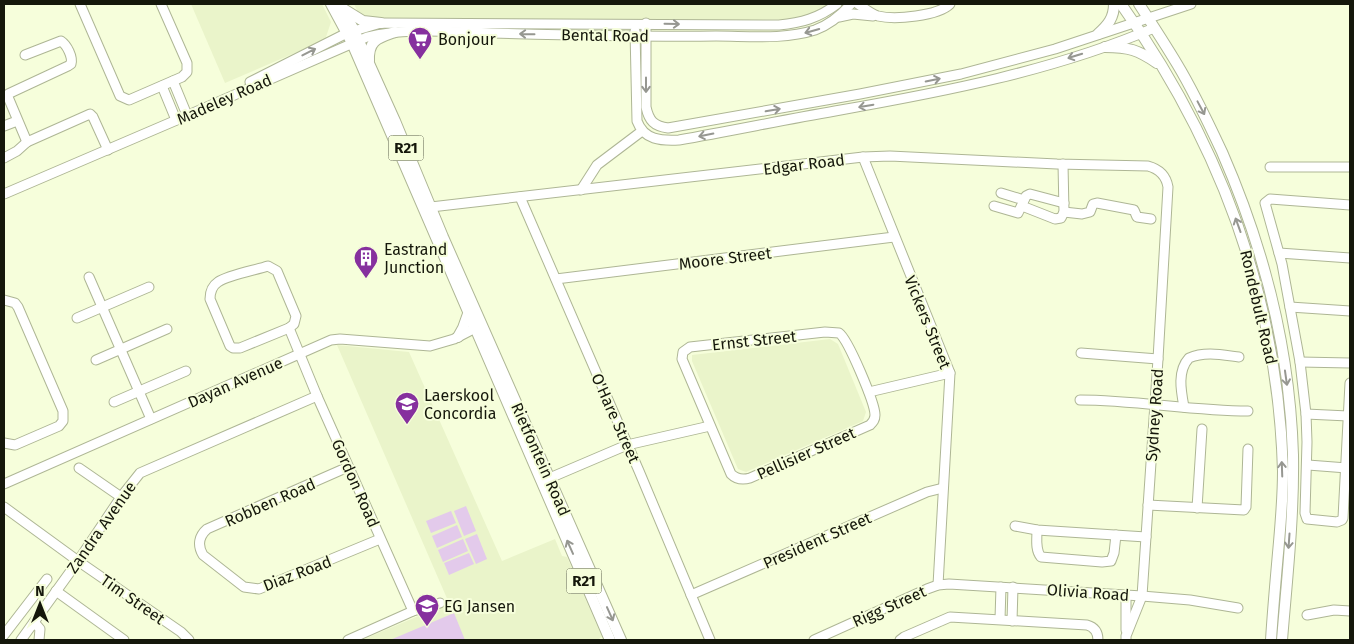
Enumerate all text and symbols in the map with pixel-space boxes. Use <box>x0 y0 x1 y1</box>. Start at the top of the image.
one-way arrow <box>664 19 680 29</box>
street label: Bental Road <box>561 25 649 46</box>
supermarket icon: Bonjour <box>407 26 433 60</box>
one-way arrow <box>804 26 820 36</box>
one-way arrow <box>520 29 536 39</box>
place label: Bonjour <box>438 30 497 49</box>
one-way arrow <box>301 47 316 56</box>
one-way arrow <box>1067 51 1083 61</box>
street label: Madeley Road <box>174 70 275 129</box>
one-way arrow <box>924 75 940 84</box>
one-way arrow <box>641 76 651 93</box>
one-way arrow <box>1197 100 1206 115</box>
one-way arrow <box>858 101 874 111</box>
one-way arrow <box>765 104 781 114</box>
one-way arrow <box>699 131 715 140</box>
road number: R21 <box>388 136 424 160</box>
street label: Edgar Road <box>762 150 846 179</box>
one-way arrow <box>1233 217 1242 233</box>
place label: Eastrand Junction <box>384 240 447 277</box>
street label: Moore Street <box>678 243 773 274</box>
building icon: Eastrand Junction <box>353 245 379 279</box>
street label: Rondebult Road <box>1236 248 1281 366</box>
street label: Vickers Street <box>900 273 955 372</box>
street label: Ernst Street <box>711 327 797 354</box>
street label: Dayan Avenue <box>185 353 286 412</box>
street label: Sydney Road <box>1142 368 1167 462</box>
street label: O'Hare Street <box>587 370 644 466</box>
one-way arrow <box>1281 370 1291 386</box>
place label: Laerskool Concordia <box>424 386 497 423</box>
school or university icon: Laerskool Concordia <box>394 391 420 425</box>
street label: Rietfontein Road <box>507 400 574 519</box>
street label: Pellisier Street <box>754 423 859 484</box>
street label: Gordon Road <box>328 436 383 530</box>
one-way arrow <box>1278 462 1287 478</box>
street label: Robben Road <box>222 474 318 531</box>
street label: Zandra Avenue <box>63 478 140 577</box>
street label: President Street <box>760 508 874 573</box>
one-way arrow <box>1285 532 1294 548</box>
one-way arrow <box>564 540 574 555</box>
street label: Diaz Road <box>260 552 334 595</box>
road number: R21 <box>566 568 602 594</box>
street label: Tim Street <box>97 570 169 629</box>
north arrow <box>15 579 65 629</box>
street label: Olivia Road <box>1046 580 1130 605</box>
street label: Rigg Street <box>849 582 929 631</box>
text: N <box>35 583 45 600</box>
school or university icon: EG Jansen <box>414 593 440 627</box>
place label: EG Jansen <box>444 597 515 616</box>
one-way arrow <box>605 606 615 621</box>

